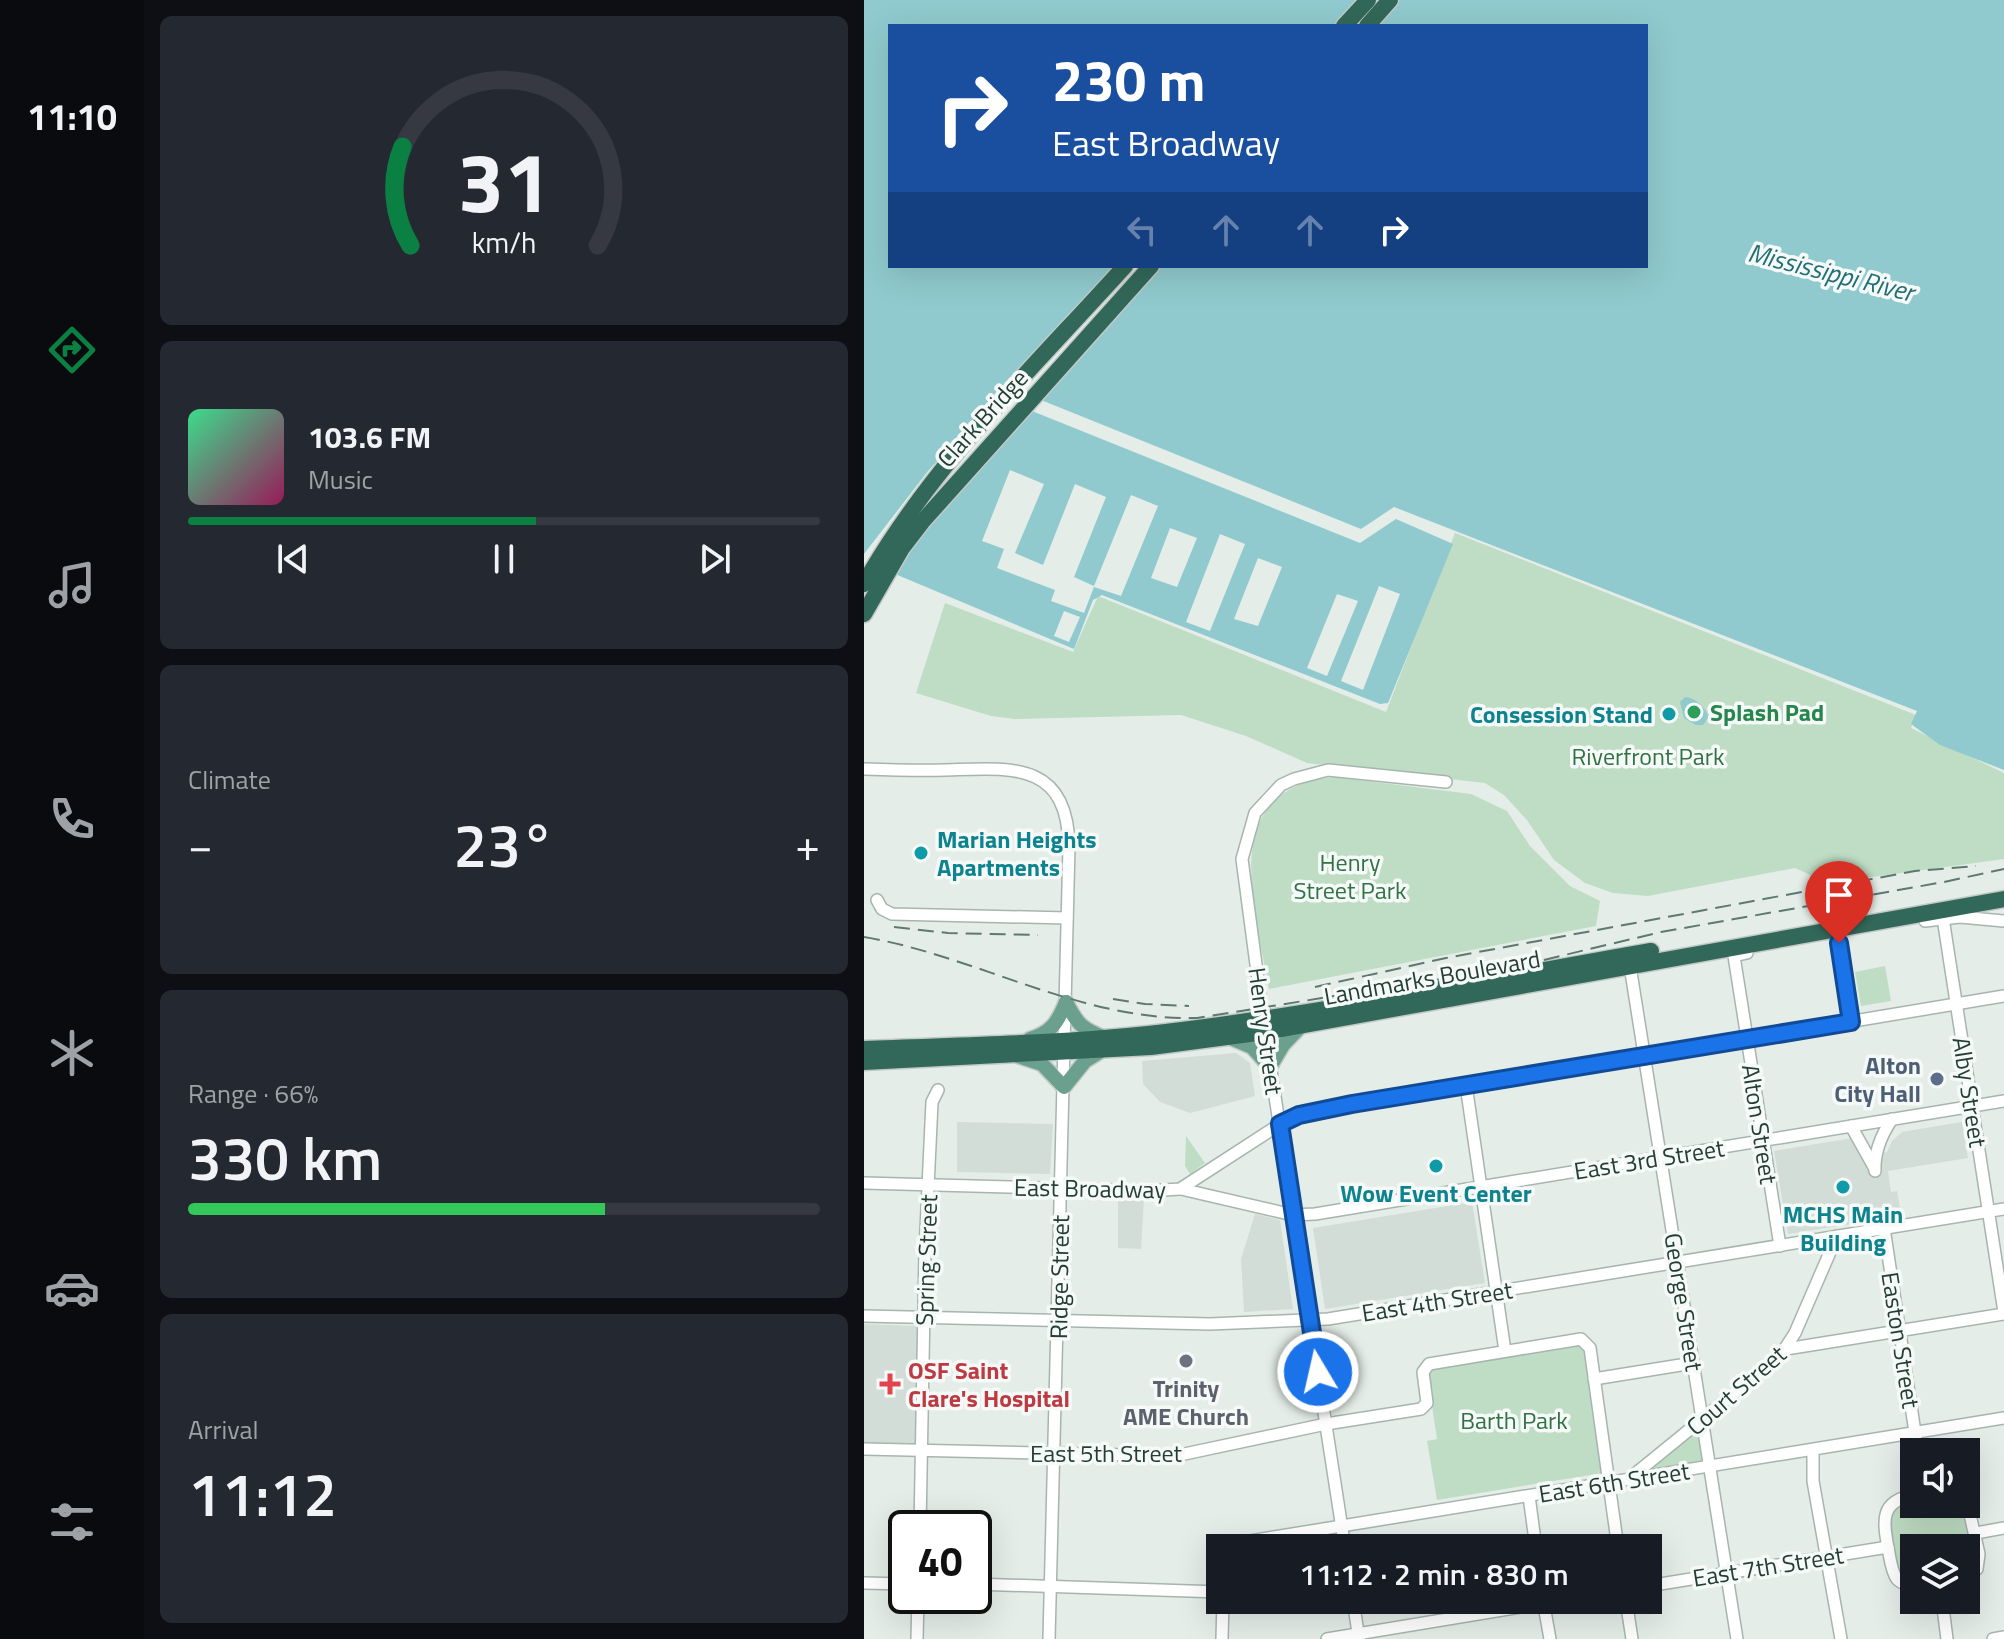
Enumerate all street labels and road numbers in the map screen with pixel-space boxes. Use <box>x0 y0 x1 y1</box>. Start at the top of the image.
street label: Clark Bridge <box>928 361 1036 475</box>
street label: Landmarks Boulevard <box>1321 940 1543 1014</box>
street label: Henry Street <box>1239 965 1293 1098</box>
street label: Alby Street <box>1944 1034 1997 1150</box>
street label: Alton Street <box>1733 1061 1787 1187</box>
street label: East 3rd Street <box>1571 1129 1727 1189</box>
street label: East Broadway <box>1014 1169 1167 1207</box>
street label: Spring Street <box>906 1193 946 1326</box>
street label: Ridge Street <box>1040 1214 1078 1339</box>
street label: George Street <box>1655 1230 1713 1374</box>
street label: Easton Street <box>1872 1269 1930 1411</box>
street label: East 4th Street <box>1359 1271 1515 1331</box>
street label: Court Street <box>1678 1336 1794 1444</box>
street label: East 5th Street <box>1030 1435 1183 1471</box>
street label: East 6th Street <box>1536 1452 1692 1512</box>
street label: East 7th Street <box>1690 1536 1846 1596</box>

